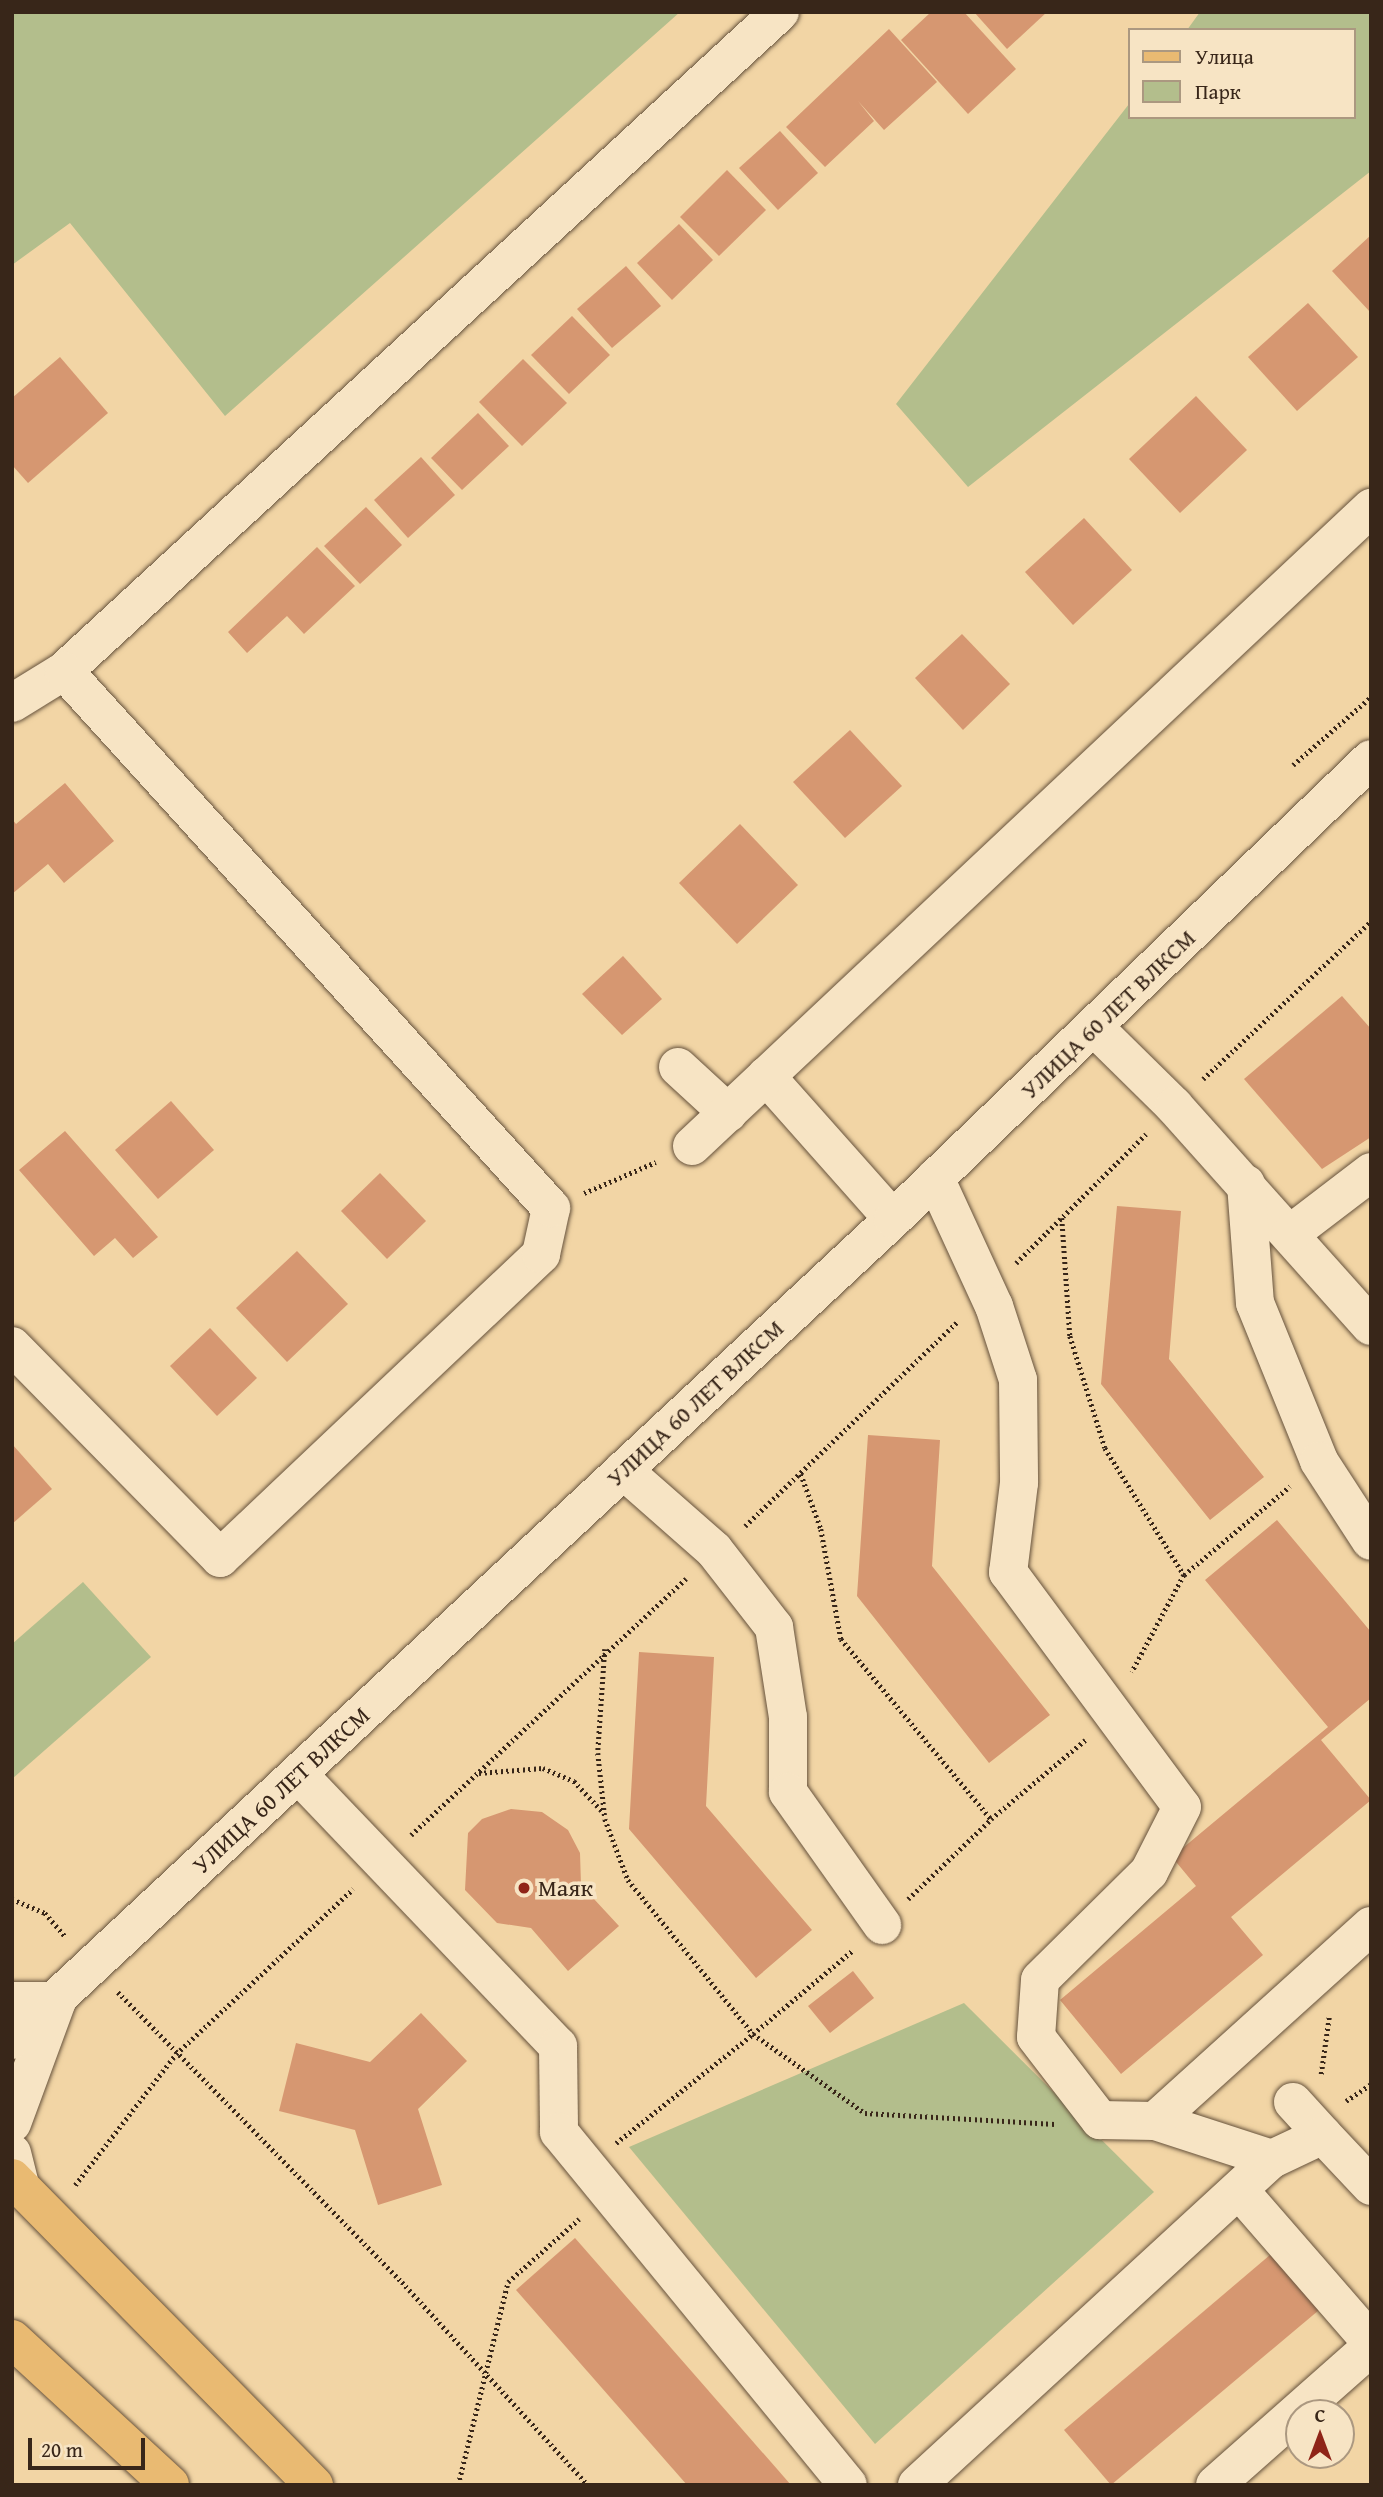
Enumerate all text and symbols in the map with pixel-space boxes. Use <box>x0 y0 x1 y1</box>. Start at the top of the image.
legend <box>1128 28 1355 119</box>
text: Улица <box>1195 41 1254 72</box>
text: Парк <box>1195 76 1241 107</box>
street label: УЛИЦА 60 ЛЕТ ВЛКСМ <box>1015 923 1201 1105</box>
street label: УЛИЦА 60 ЛЕТ ВЛКСМ <box>601 1314 789 1492</box>
street label: УЛИЦА 60 ЛЕТ ВЛКСМ <box>187 1701 375 1879</box>
place label: Маяк <box>538 1874 593 1902</box>
marker: Маяк <box>516 1880 532 1896</box>
north arrow <box>1285 2399 1355 2469</box>
text: С <box>1315 2401 1325 2429</box>
scale bar <box>32 2424 149 2468</box>
text: 20 m <box>41 2434 83 2465</box>

